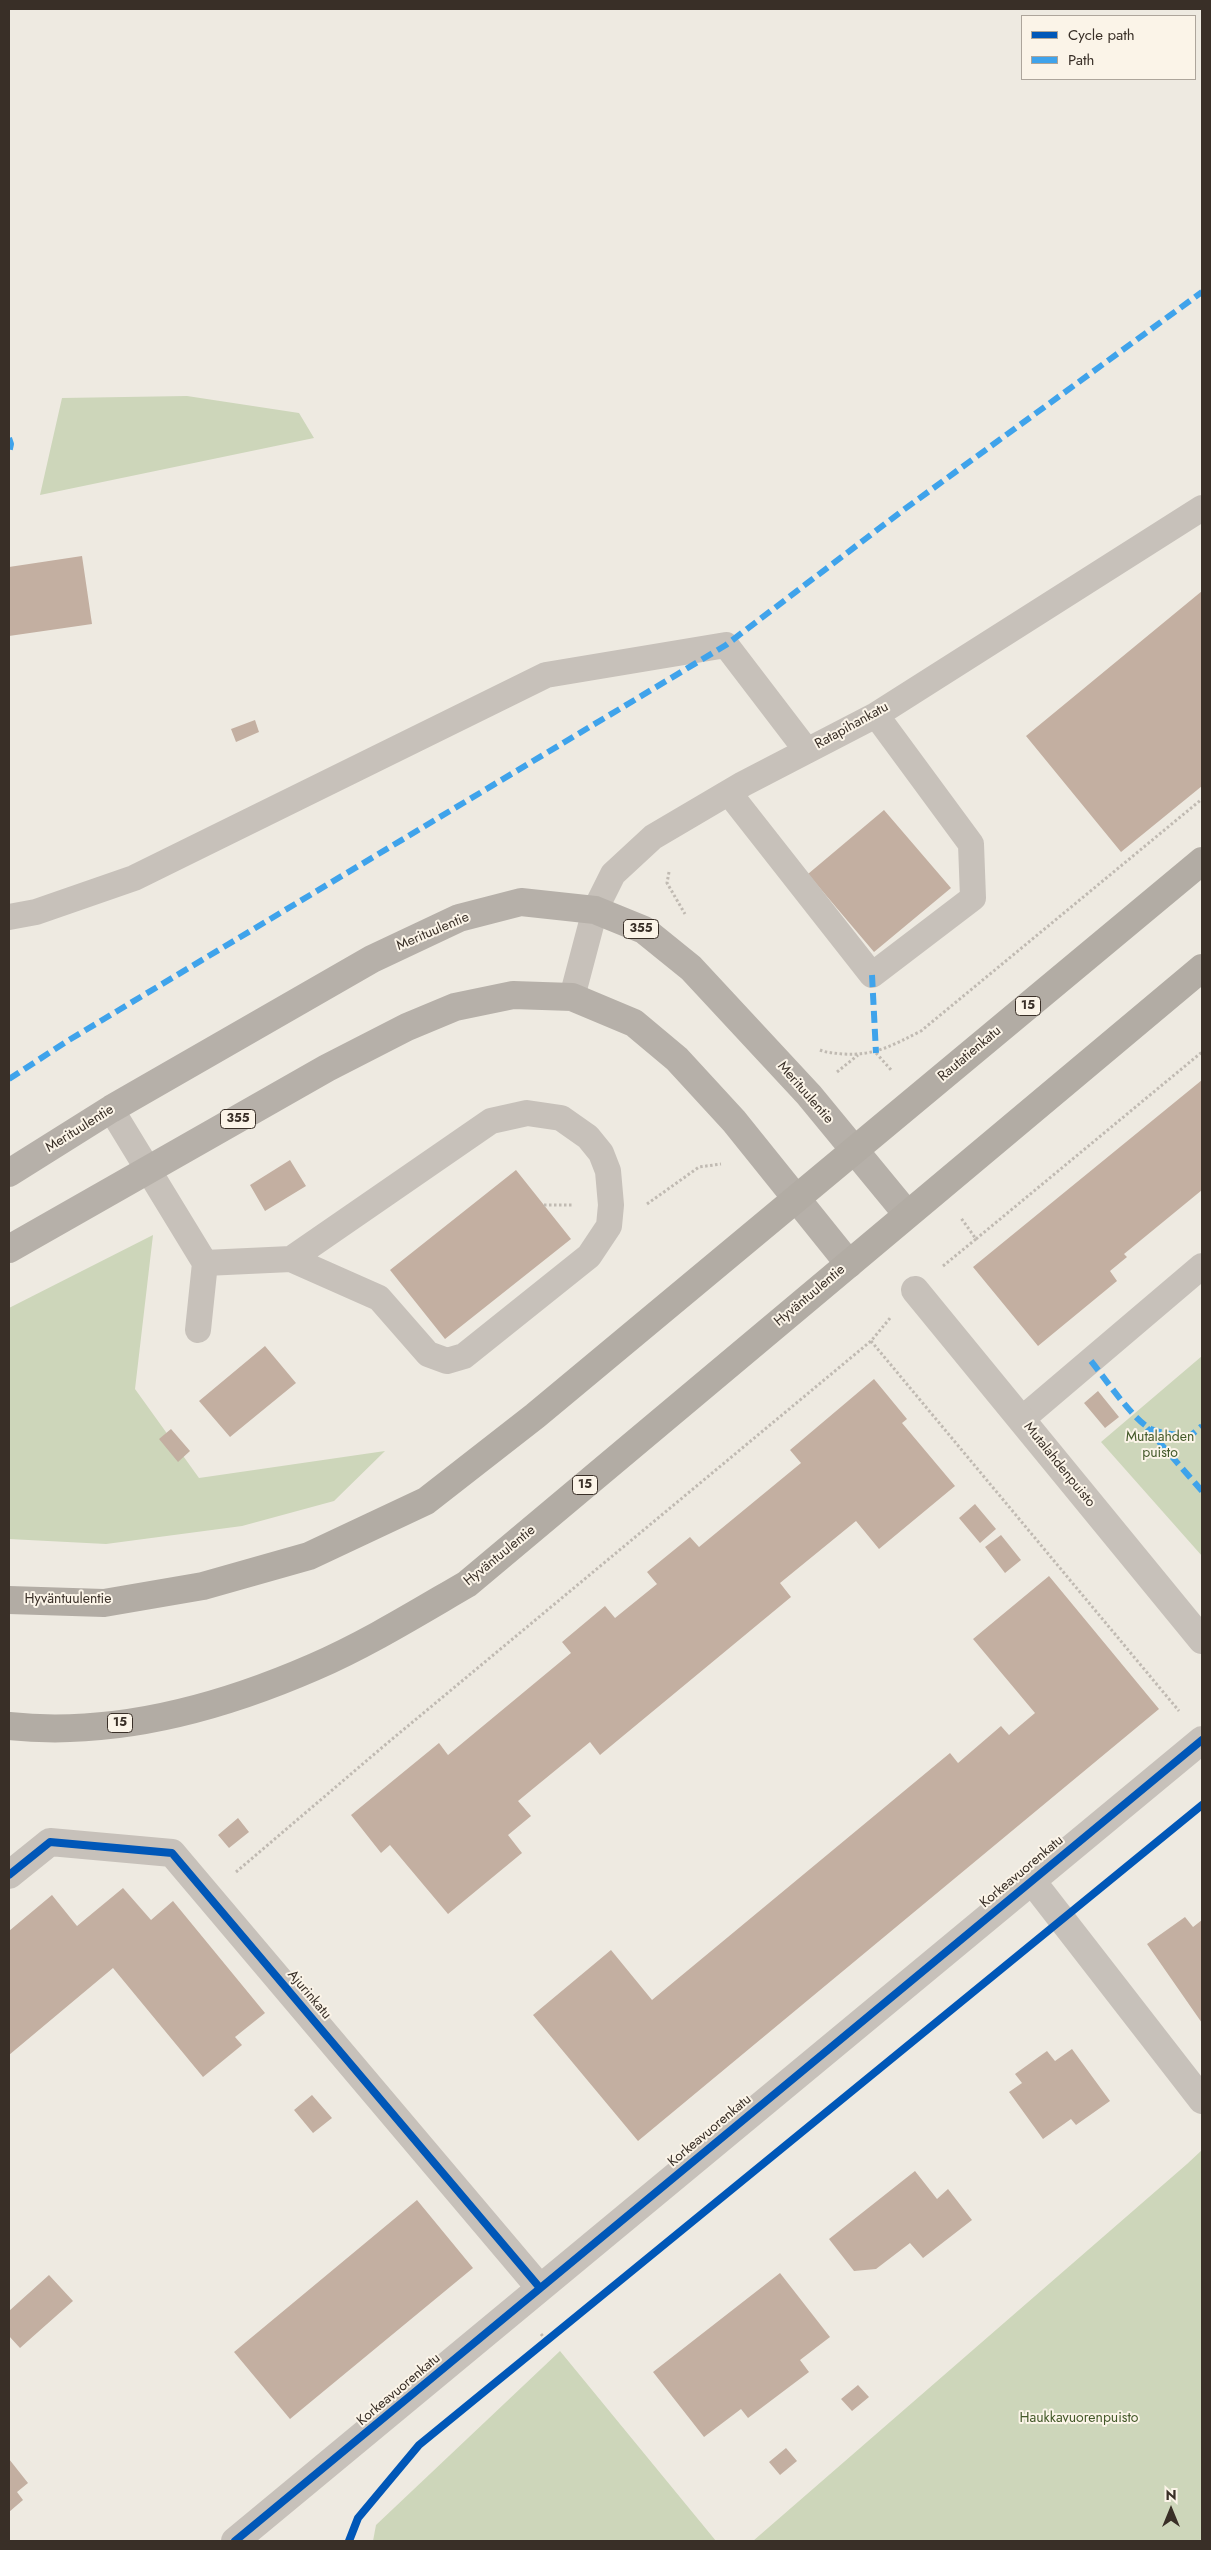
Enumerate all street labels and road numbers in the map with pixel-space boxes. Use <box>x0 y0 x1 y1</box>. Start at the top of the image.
street label: Ratapihankatu <box>812 699 892 753</box>
street label: Merituulentie <box>394 909 472 955</box>
road number: 355 <box>624 920 658 939</box>
road number: 15 <box>1016 996 1040 1016</box>
street label: Rautatienkatu <box>935 1023 1005 1085</box>
street label: Merituulentie <box>773 1058 837 1128</box>
street label: Merituulentie <box>43 1101 117 1157</box>
road number: 355 <box>220 1110 256 1128</box>
street label: Hyväntuulentie <box>771 1262 849 1330</box>
street label: Mutalahdenpuisto <box>1020 1419 1098 1511</box>
road number: 15 <box>572 1476 598 1494</box>
street label: Hyväntuulentie <box>461 1522 539 1590</box>
street label: Hyväntuulentie <box>25 1592 111 1608</box>
road number: 15 <box>108 1714 132 1732</box>
street label: Korkeavuorenkatu <box>977 1832 1067 1912</box>
street label: Ajurinkatu <box>283 1967 335 2023</box>
street label: Korkeavuorenkatu <box>665 2091 755 2171</box>
street label: Korkeavuorenkatu <box>354 2350 444 2430</box>

